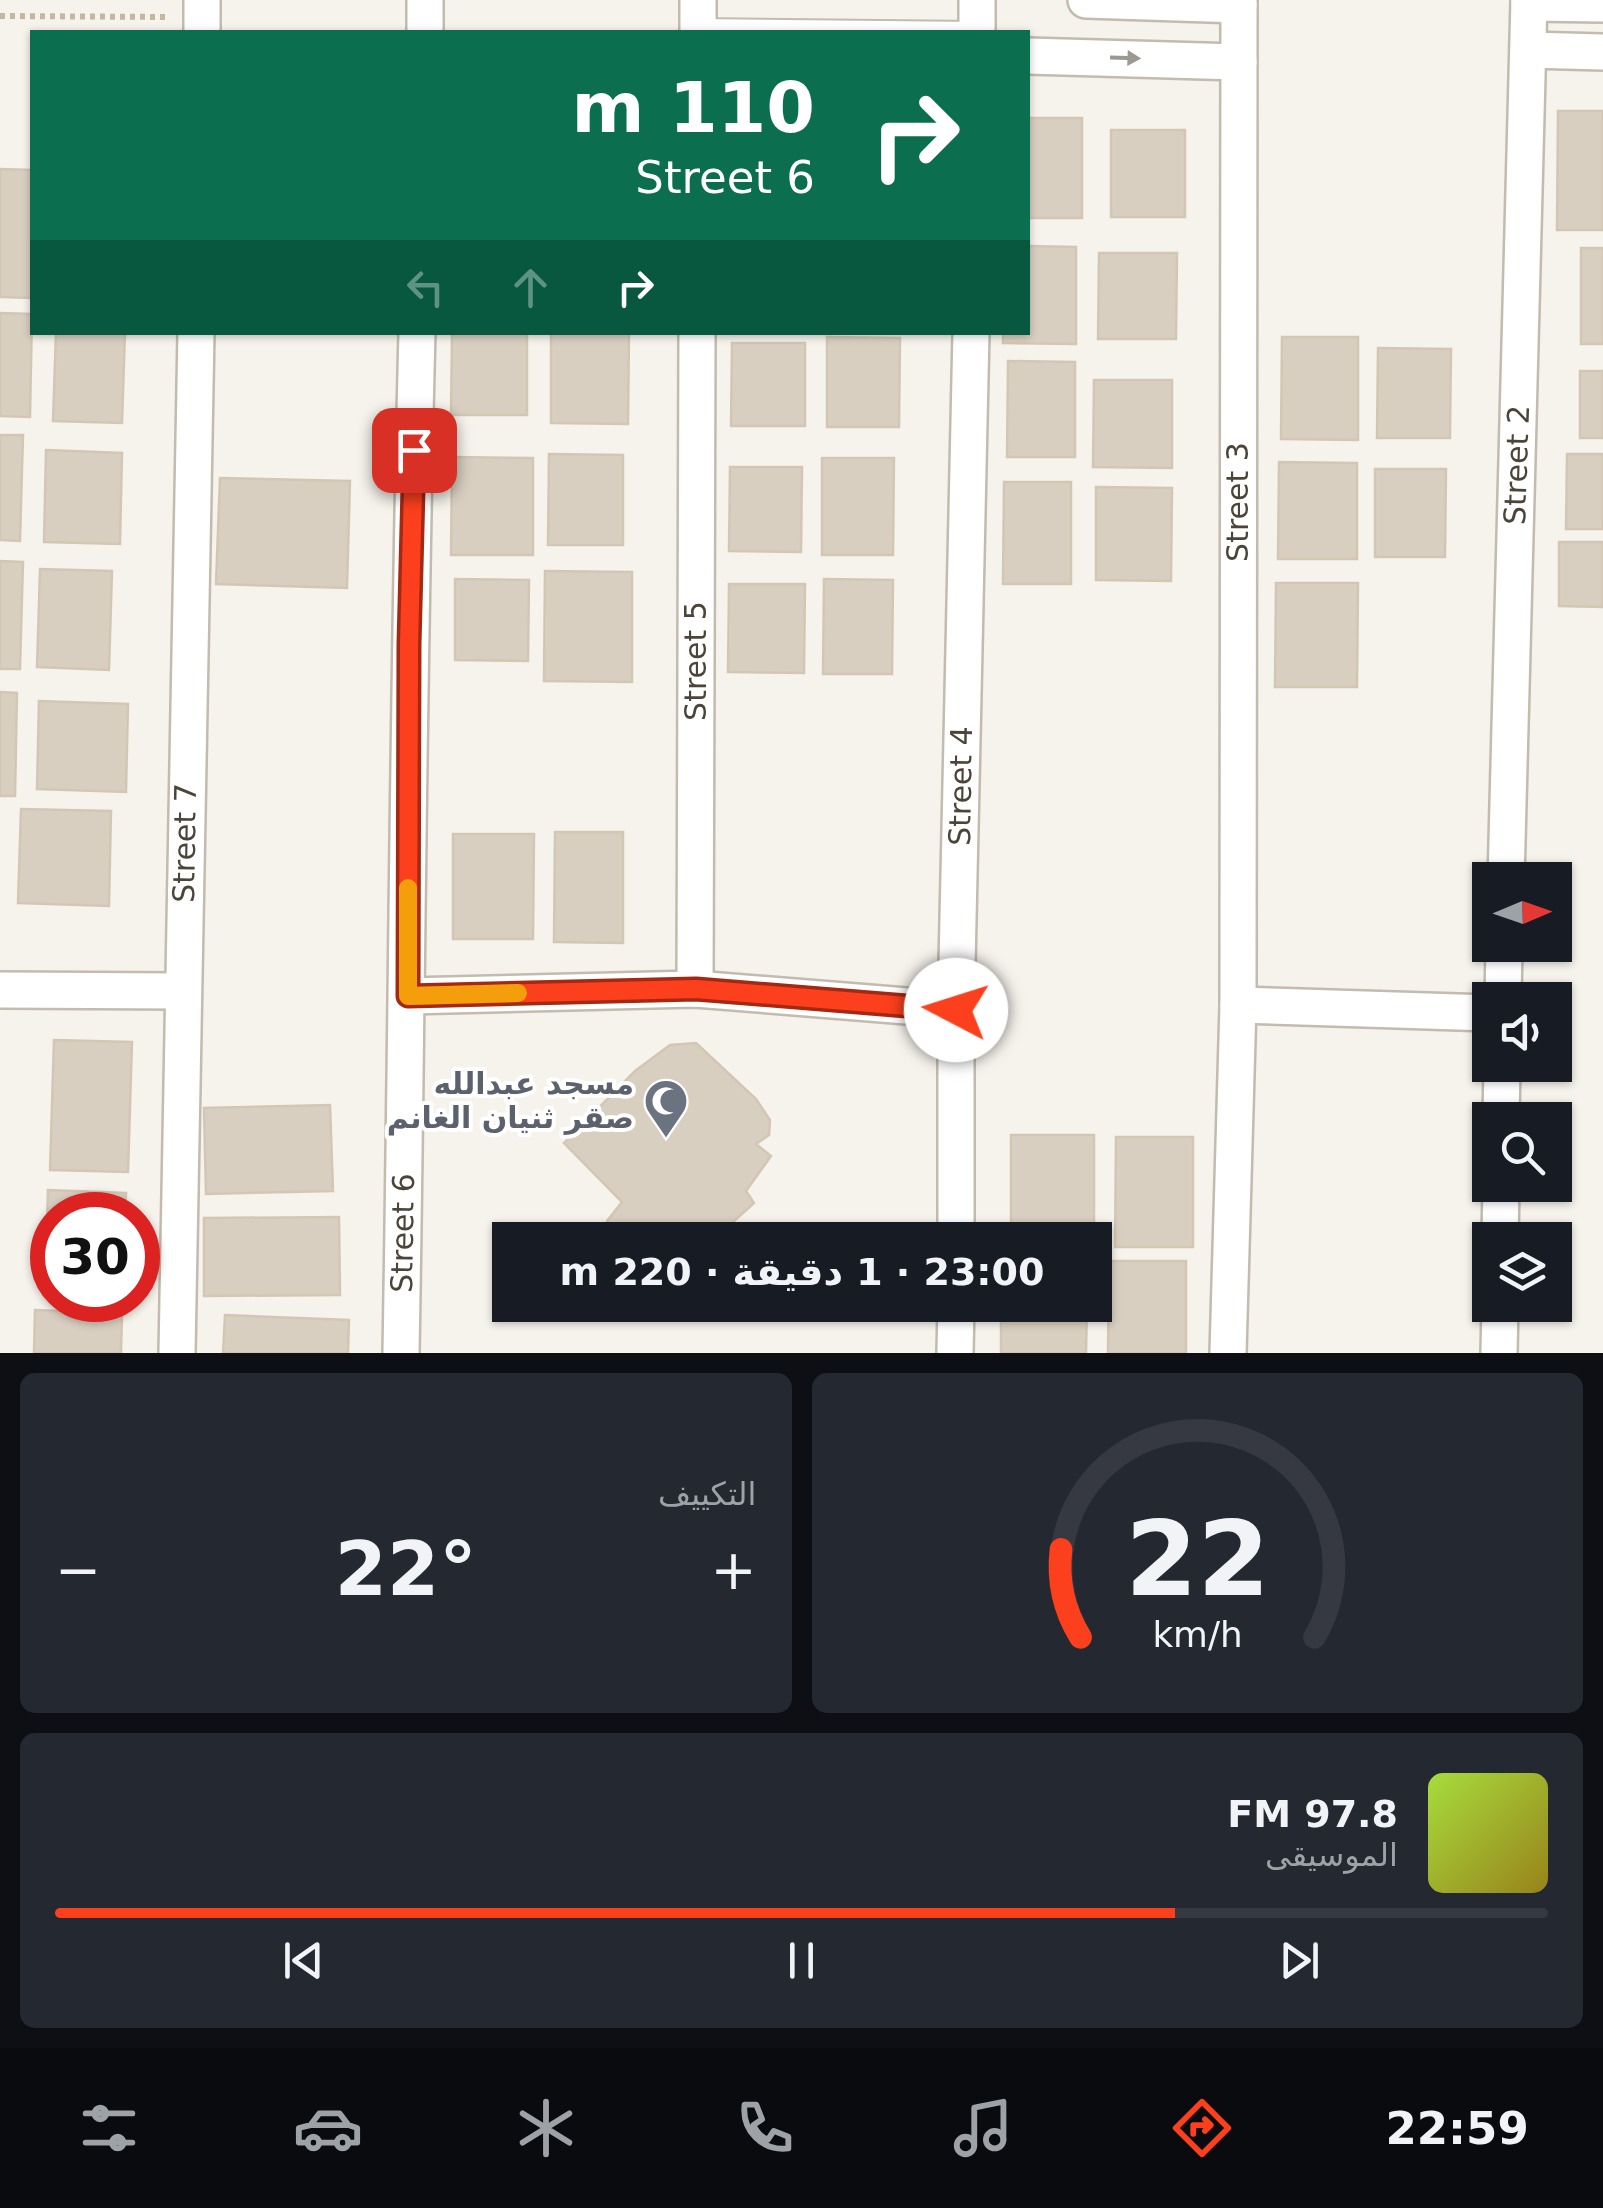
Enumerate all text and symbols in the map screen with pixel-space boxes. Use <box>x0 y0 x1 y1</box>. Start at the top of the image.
one-way arrow <box>1109 51 1141 67</box>
text: 110 m <box>572 67 815 149</box>
icon: right <box>850 70 980 200</box>
text: Street 6 <box>635 151 815 204</box>
icon: left <box>398 260 453 315</box>
icon: ahead <box>503 260 558 315</box>
icon: right <box>608 260 663 315</box>
street label: Street 2 <box>1497 405 1536 525</box>
pin <box>372 408 457 493</box>
icon: arrive <box>387 423 442 478</box>
street label: Street 3 <box>1220 442 1255 562</box>
street label: Street 5 <box>678 601 713 721</box>
street label: Street 4 <box>942 726 979 846</box>
street label: Street 7 <box>166 783 203 903</box>
north arrow <box>1472 862 1572 962</box>
map controls <box>1472 862 1572 1322</box>
position arrow <box>904 958 1008 1062</box>
button: sound <box>1472 982 1572 1082</box>
place label: مسجد عبدالله صقر ثنيان الغانم <box>387 1066 634 1136</box>
mosque icon: مسجد عبدالله صقر ثنيان الغانم <box>643 1078 689 1139</box>
button: search <box>1472 1102 1572 1202</box>
street label: Street 6 <box>384 1173 421 1293</box>
speed limit sign: 30 <box>30 1192 160 1322</box>
button: layers <box>1472 1222 1572 1322</box>
text: 23:00 · 1 دقيقة · 220 m <box>560 1250 1044 1294</box>
text: التكييف <box>658 1475 757 1513</box>
text: 22 <box>1125 1498 1270 1620</box>
text: 22° <box>335 1525 477 1613</box>
text: − <box>55 1538 101 1602</box>
text: + <box>710 1538 757 1602</box>
text: km/h <box>1152 1614 1242 1655</box>
text: 97.8 FM <box>1227 1792 1398 1836</box>
text: الموسيقى <box>1265 1836 1398 1874</box>
icon: previous <box>276 1933 331 1988</box>
icon: pause <box>774 1933 829 1988</box>
icon: next <box>1272 1933 1327 1988</box>
icon: filters <box>74 2093 144 2163</box>
icon: car <box>293 2093 363 2163</box>
icon: climate <box>511 2093 581 2163</box>
icon: phone <box>730 2093 800 2163</box>
icon: music <box>948 2093 1018 2163</box>
icon: directions <box>1167 2093 1237 2163</box>
text: 22:59 <box>1385 2102 1529 2155</box>

